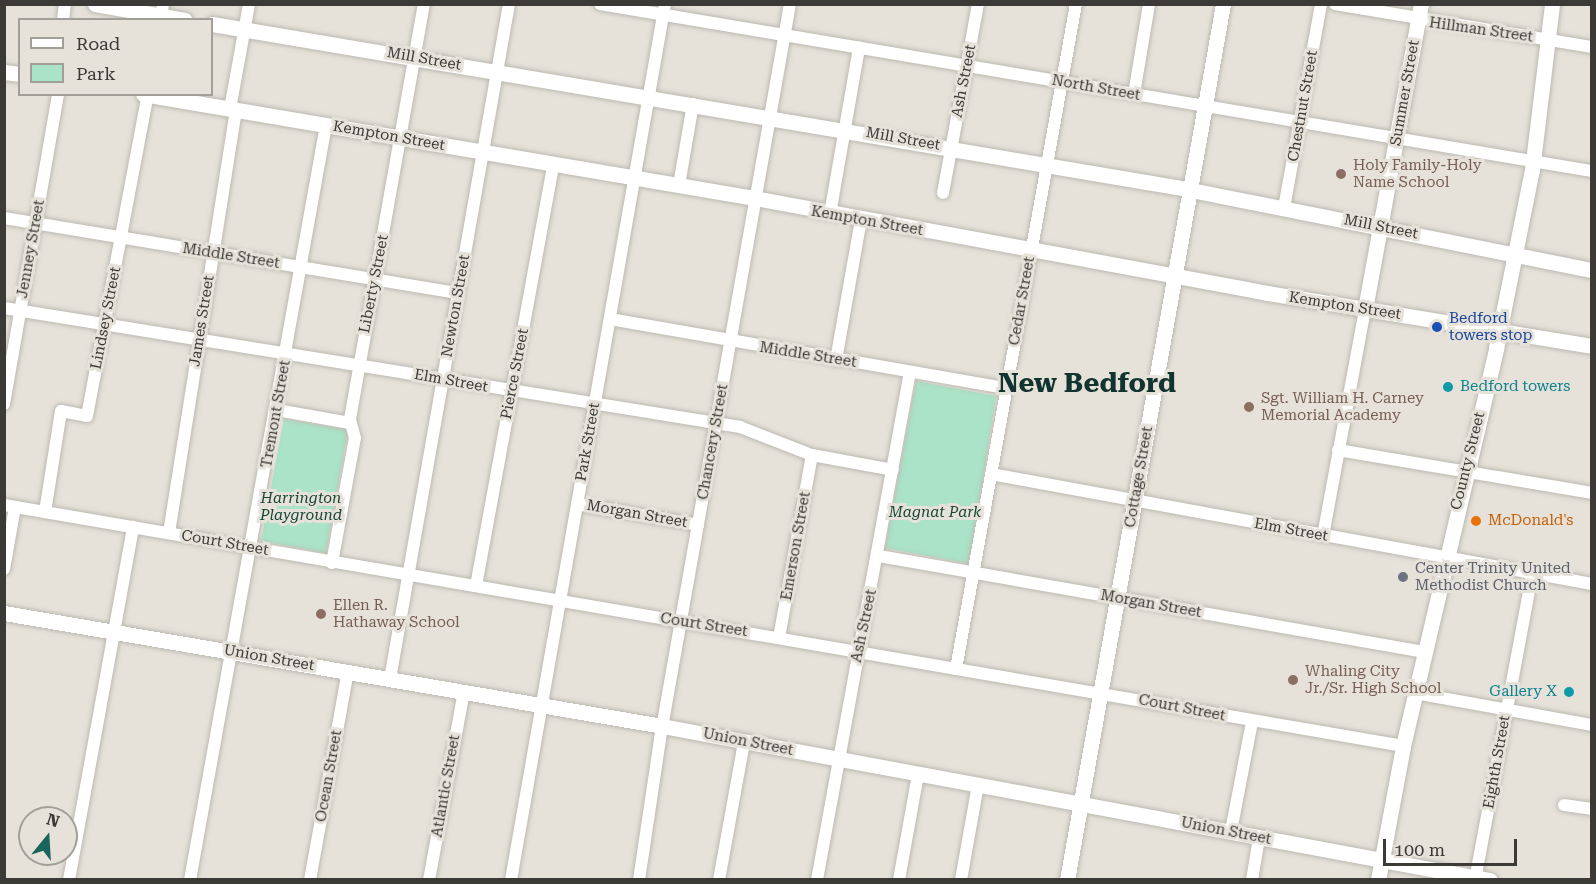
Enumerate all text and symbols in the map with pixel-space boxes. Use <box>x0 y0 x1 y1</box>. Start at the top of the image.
street label: Hillman Street <box>1428 14 1534 46</box>
legend <box>18 18 213 96</box>
text: Road <box>76 33 120 54</box>
street label: Summer Street <box>1387 39 1423 147</box>
street label: Ash Street <box>948 43 980 119</box>
street label: Mill Street <box>385 44 463 74</box>
street label: Chestnut Street <box>1284 49 1322 163</box>
text: Park <box>76 63 116 84</box>
street label: North Street <box>1050 71 1142 105</box>
street label: Kempton Street <box>332 117 446 155</box>
street label: Mill Street <box>864 124 942 154</box>
place label: Holy Family-Holy Name School <box>1353 156 1482 191</box>
marker: Holy Family-Holy Name School <box>1334 167 1348 181</box>
street label: Jenney Street <box>13 198 49 300</box>
street label: Kempton Street <box>810 202 924 240</box>
street label: Mill Street <box>1342 211 1420 243</box>
street label: Liberty Street <box>356 233 392 335</box>
street label: Middle Street <box>181 239 281 273</box>
street label: Newton Street <box>438 253 474 359</box>
street label: Cedar Street <box>1005 255 1039 347</box>
street label: Lindsey Street <box>87 265 125 371</box>
street label: James Street <box>186 274 218 368</box>
street label: Kempton Street <box>1288 288 1402 324</box>
place label: Bedford towers stop <box>1449 309 1532 344</box>
marker: Bedford towers stop <box>1430 320 1444 334</box>
street label: Pierce Street <box>497 327 533 421</box>
street label: Middle Street <box>758 338 858 372</box>
street label: Tremont Street <box>258 359 294 469</box>
street label: Elm Street <box>413 366 489 396</box>
district label: New Bedford <box>998 368 1176 400</box>
place label: Bedford towers <box>1460 378 1570 396</box>
marker: Bedford towers <box>1441 380 1455 394</box>
street label: Chancery Street <box>694 383 732 501</box>
place label: Sgt. William H. Carney Memorial Academy <box>1261 389 1424 424</box>
marker: Sgt. William H. Carney Memorial Academy <box>1242 400 1256 414</box>
street label: Park Street <box>572 401 604 483</box>
street label: County Street <box>1447 410 1489 512</box>
street label: Cottage Street <box>1121 425 1157 529</box>
park label: Harrington Playground <box>260 489 342 524</box>
street label: Emerson Street <box>778 490 814 602</box>
street label: Morgan Street <box>585 496 689 532</box>
park label: Magnat Park <box>889 504 981 522</box>
place label: McDonald's <box>1488 512 1573 530</box>
marker: McDonald's <box>1469 514 1483 528</box>
street label: Elm Street <box>1253 515 1329 545</box>
street label: Court Street <box>180 526 270 560</box>
place label: Center Trinity United Methodist Church <box>1415 559 1571 594</box>
marker: Center Trinity United Methodist Church <box>1396 570 1410 584</box>
street label: Morgan Street <box>1099 586 1203 622</box>
street label: Ash Street <box>847 588 881 664</box>
place label: Ellen R. Hathaway School <box>333 596 460 631</box>
marker: Ellen R. Hathaway School <box>314 607 328 621</box>
street label: Court Street <box>659 609 749 641</box>
street label: Union Street <box>222 641 316 675</box>
place label: Whaling City Jr./Sr. High School <box>1305 662 1441 697</box>
marker: Whaling City Jr./Sr. High School <box>1286 673 1300 687</box>
place label: Gallery X <box>1489 683 1557 701</box>
marker: Gallery X <box>1562 685 1576 699</box>
street label: Court Street <box>1137 691 1227 725</box>
street label: Eighth Street <box>1480 714 1514 810</box>
street label: Union Street <box>701 724 795 760</box>
street label: Ocean Street <box>312 729 346 823</box>
street label: Atlantic Street <box>428 733 464 839</box>
north arrow <box>18 806 78 866</box>
text: N <box>44 809 62 831</box>
street label: Union Street <box>1179 813 1273 849</box>
scale bar <box>1386 827 1520 865</box>
text: 100 m <box>1394 839 1445 860</box>

